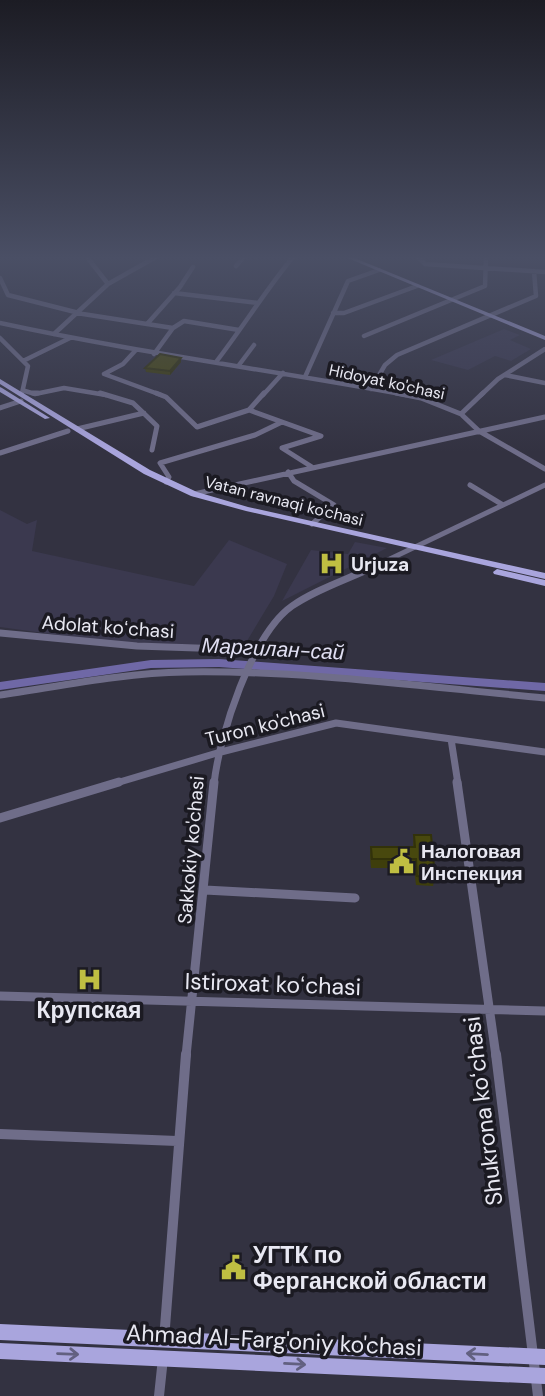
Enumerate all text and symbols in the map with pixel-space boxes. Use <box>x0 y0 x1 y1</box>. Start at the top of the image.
street label: Hidoyat ko'chasi <box>327 359 447 405</box>
street label: Vatan ravnaqi ko'chasi <box>203 471 365 531</box>
hospital icon: Urjuza <box>317 550 345 578</box>
place label: Urjuza <box>351 552 409 577</box>
street label: Adolat koʻchasi <box>41 610 175 644</box>
water label: Маргилан-сай <box>201 631 345 667</box>
street label: Turon ko'chasi <box>203 698 327 752</box>
street label: Sakkokiy ko'chasi <box>172 775 210 925</box>
place label: Налоговая Инспекция <box>421 839 523 886</box>
public building icon: Налоговая Инспекция <box>387 848 415 876</box>
hospital icon: Крупская <box>75 966 103 994</box>
street label: Istiroxat koʻchasi <box>184 966 362 1002</box>
place label: Крупская <box>37 995 141 1025</box>
street label: Shukrona koʻchasi <box>457 1015 509 1207</box>
place label: УГТК по Ферганской области <box>253 1240 487 1296</box>
public building icon: УГТК по Ферганской области <box>219 1254 247 1282</box>
street label: Ahmad Al-Farg'oniy ko'chasi <box>125 1317 423 1363</box>
one-way arrow <box>56 1347 79 1360</box>
one-way arrow <box>466 1347 489 1360</box>
one-way arrow <box>284 1357 307 1370</box>

